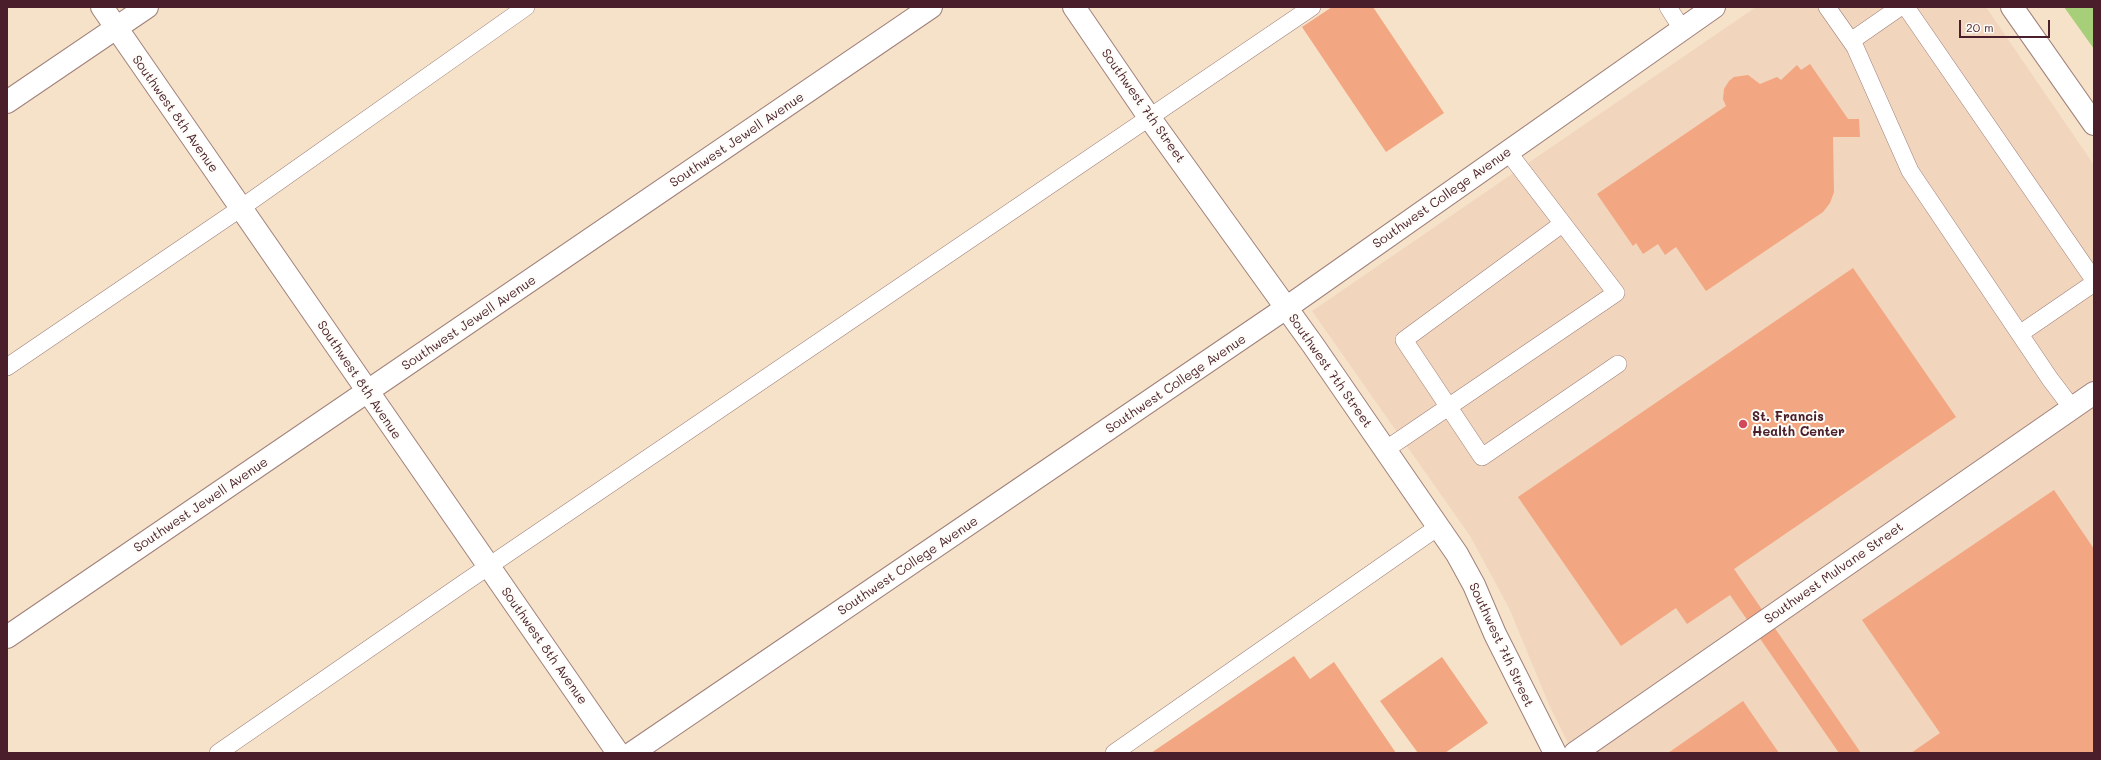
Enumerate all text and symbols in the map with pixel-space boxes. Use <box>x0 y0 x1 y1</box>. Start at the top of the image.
scale bar <box>1961 12 2052 38</box>
text: 20 m <box>1966 19 1994 35</box>
street label: Southwest 7th Street <box>1098 46 1188 166</box>
street label: Southwest 8th Avenue <box>129 52 221 176</box>
street label: Southwest Jewell Avenue <box>667 89 807 191</box>
street label: Southwest College Avenue <box>1370 144 1514 252</box>
street label: Southwest Jewell Avenue <box>399 272 539 374</box>
street label: Southwest 7th Street <box>1285 311 1375 431</box>
street label: Southwest 8th Avenue <box>314 318 404 442</box>
street label: Southwest College Avenue <box>1103 331 1249 437</box>
place label: St. Francis Health Center <box>1752 409 1845 440</box>
marker: St. Francis Health Center <box>1737 418 1749 430</box>
street label: Southwest Jewell Avenue <box>131 454 271 556</box>
street label: Southwest College Avenue <box>835 513 981 619</box>
street label: Southwest Mulvane Street <box>1762 519 1906 627</box>
street label: Southwest 7th Street <box>1465 580 1537 710</box>
street label: Southwest 8th Avenue <box>498 584 590 708</box>

